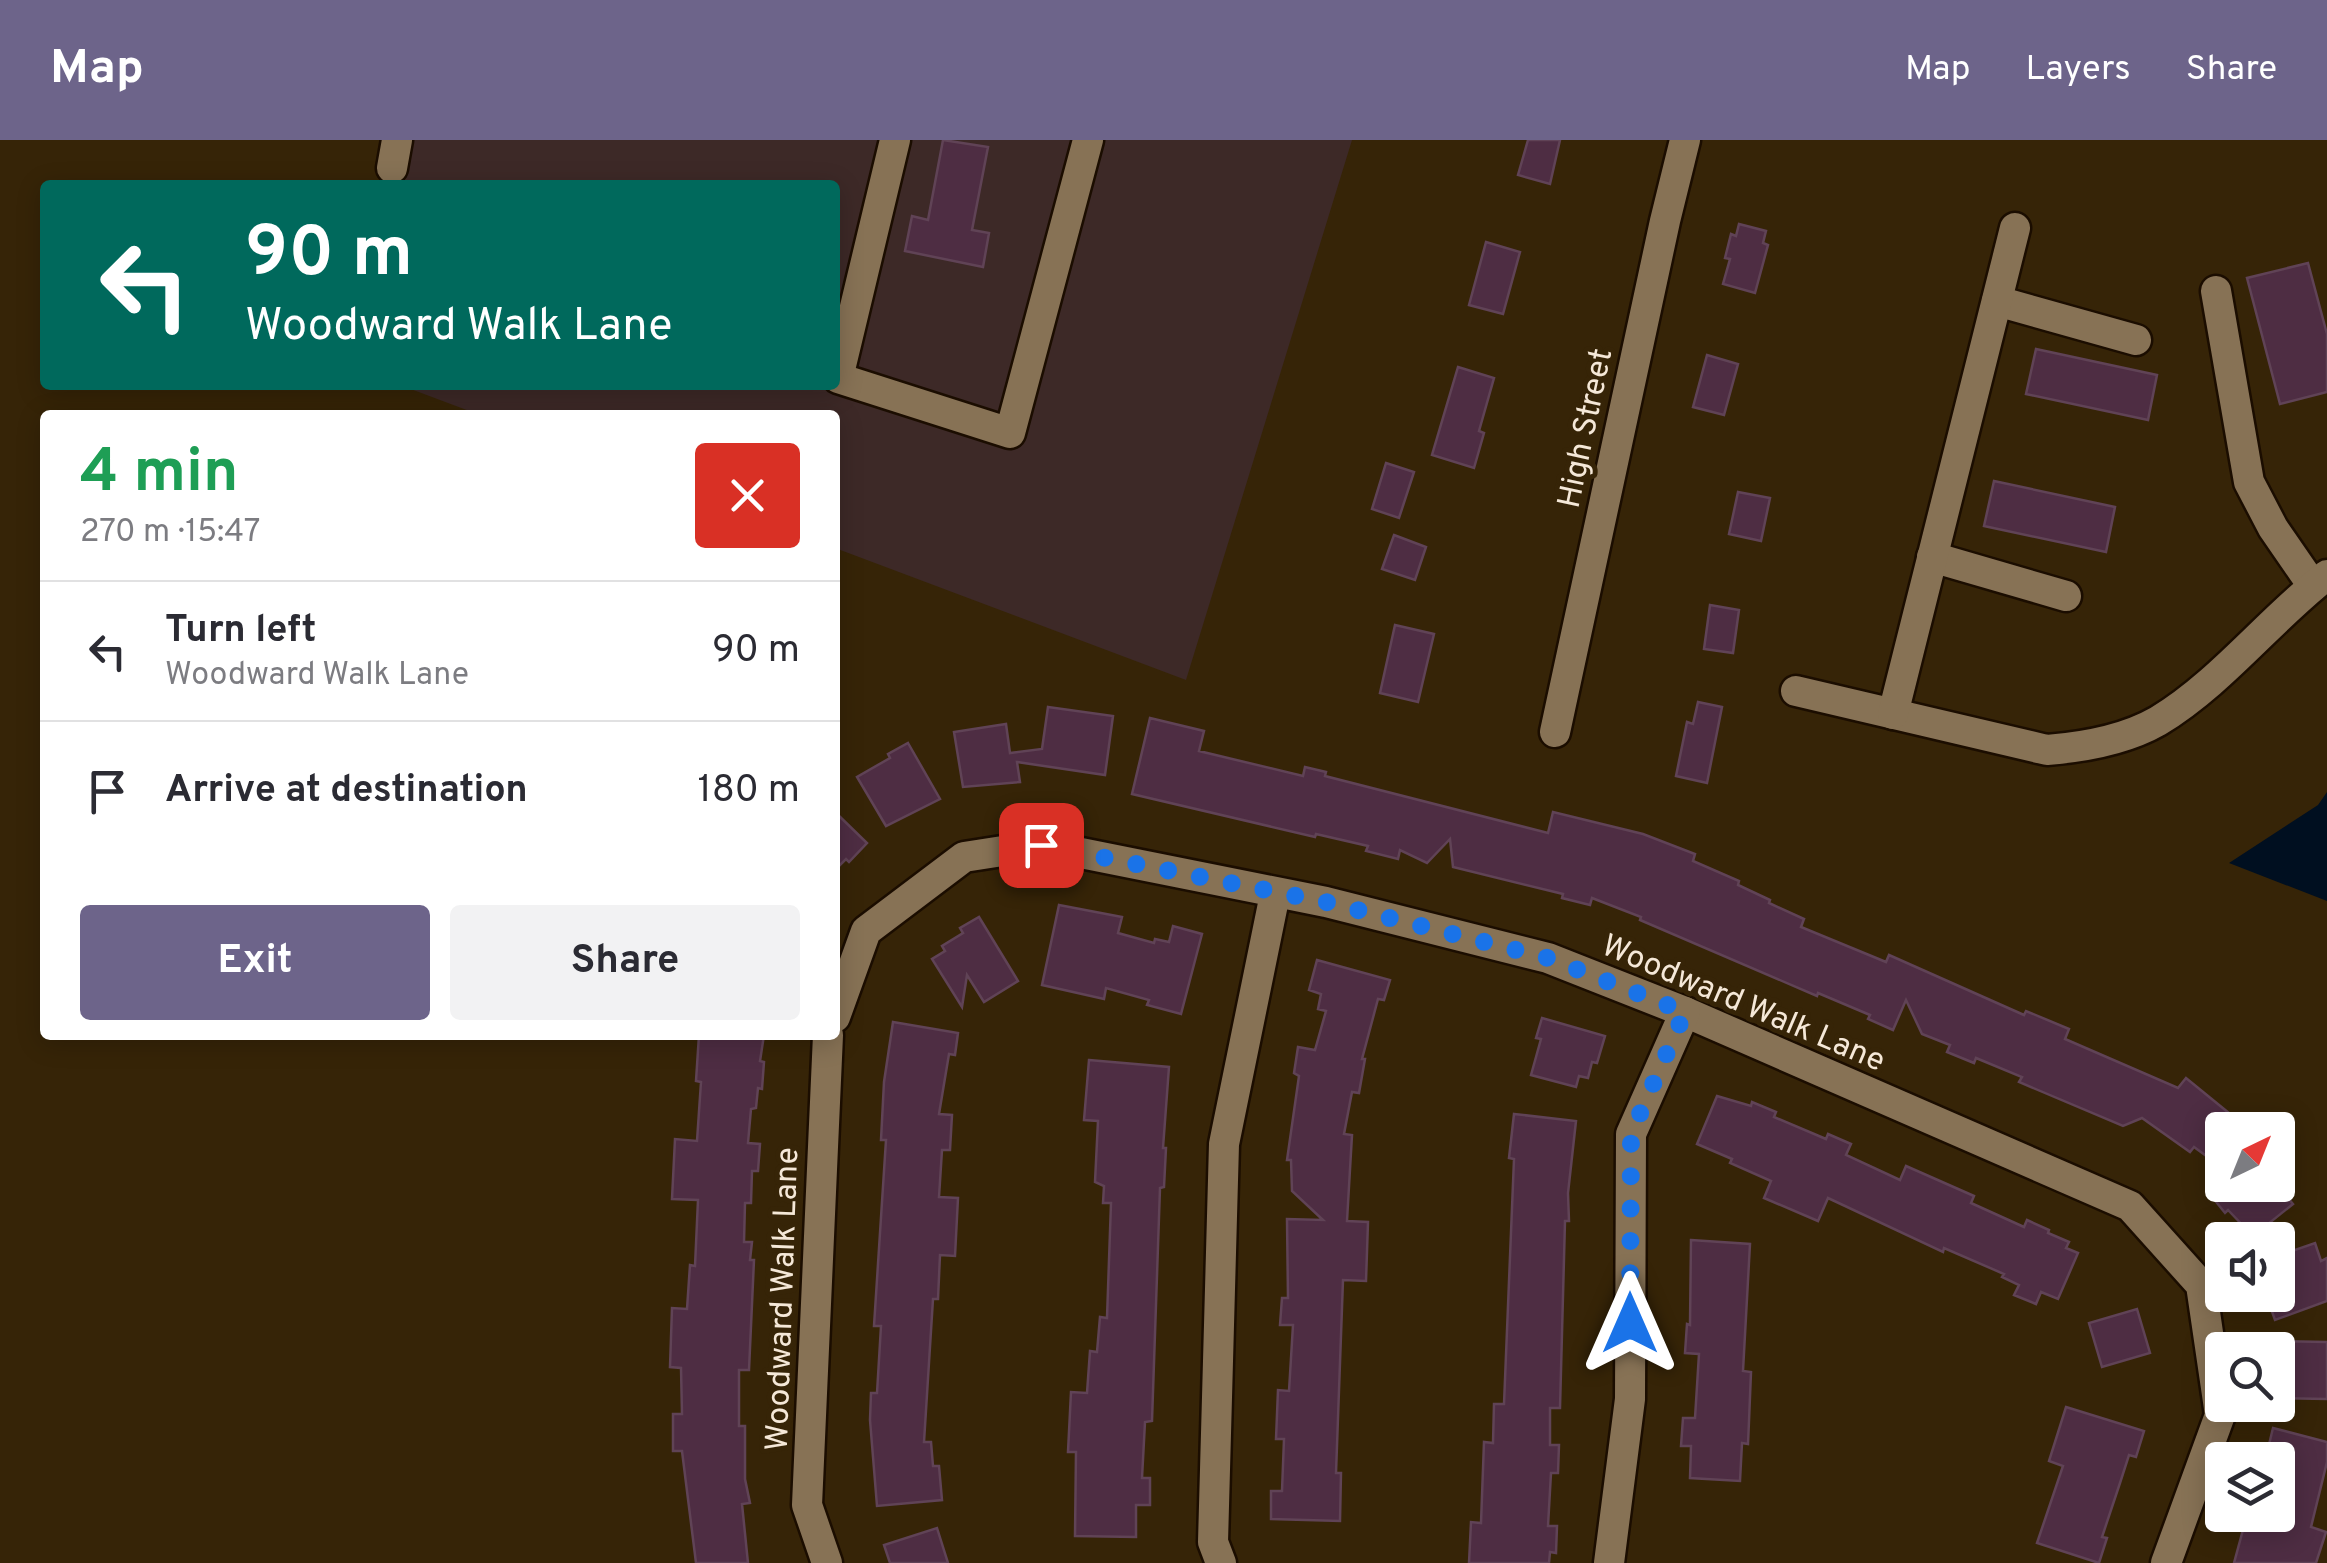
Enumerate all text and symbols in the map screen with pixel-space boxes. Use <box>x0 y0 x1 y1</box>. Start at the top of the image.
text: Map <box>50 40 144 100</box>
text: Map <box>1905 48 1971 92</box>
text: Layers <box>2026 48 2131 92</box>
text: Share <box>2186 48 2277 92</box>
text: 90 m <box>245 212 413 301</box>
icon: left <box>80 220 210 350</box>
text: Woodward Walk Lane <box>245 299 672 356</box>
street label: High Street <box>1551 345 1623 512</box>
text: 4 min <box>80 437 239 513</box>
button: close <box>695 443 800 548</box>
text: 270 m · 15:47 <box>80 513 260 553</box>
text: Turn left <box>165 607 317 656</box>
icon: left <box>80 624 135 679</box>
text: 90 m <box>712 627 800 676</box>
text: Woodward Walk Lane <box>165 656 469 696</box>
icon: arrive <box>80 764 135 819</box>
text: Arrive at destination <box>165 767 528 816</box>
text: 180 m <box>697 767 800 816</box>
pin <box>999 803 1084 888</box>
icon: arrive <box>1014 818 1069 873</box>
button: Exit <box>80 905 430 1020</box>
button: Share <box>450 905 800 1020</box>
street label: Woodward Walk Lane <box>1595 927 1891 1083</box>
north arrow <box>2205 1112 2295 1202</box>
map controls <box>2205 1112 2295 1532</box>
street label: Woodward Walk Lane <box>759 1147 809 1452</box>
button: sound <box>2205 1222 2295 1312</box>
position arrow <box>1578 1271 1682 1375</box>
button: search <box>2205 1332 2295 1422</box>
button: layers <box>2205 1442 2295 1532</box>

